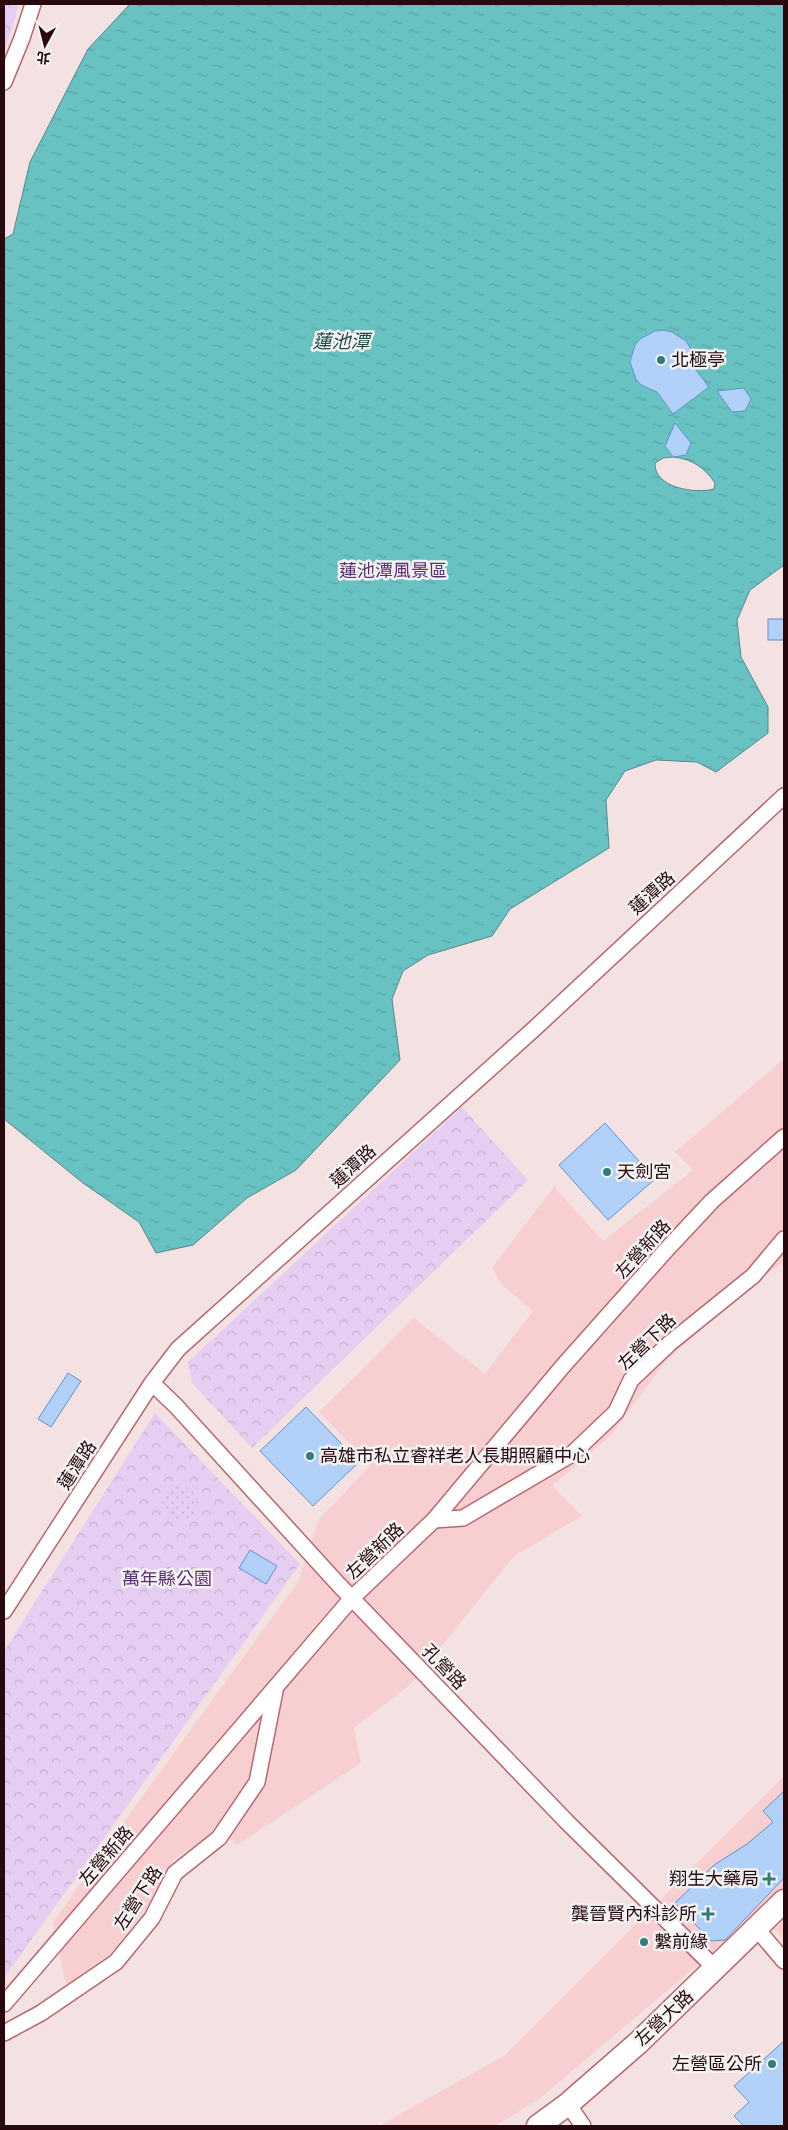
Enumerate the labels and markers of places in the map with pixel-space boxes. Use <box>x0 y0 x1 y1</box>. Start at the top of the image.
place label: 北極亭 <box>671 349 725 370</box>
marker: 北極亭 <box>655 354 667 366</box>
place label: 天劍宮 <box>617 1161 671 1182</box>
marker: 天劍宮 <box>601 1166 613 1178</box>
place label: 高雄市私立睿祥老人長期照顧中心 <box>320 1445 590 1466</box>
marker: 高雄市私立睿祥老人長期照顧中心 <box>304 1450 316 1462</box>
place label: 翔生大藥局 <box>669 1868 759 1889</box>
marker: 翔生大藥局 <box>763 1873 775 1885</box>
place label: 龔晉賢內科診所 <box>571 1903 697 1924</box>
marker: 龔晉賢內科診所 <box>701 1907 715 1921</box>
place label: 繫前緣 <box>654 1931 708 1952</box>
marker: 繫前緣 <box>638 1936 650 1948</box>
place label: 左營區公所 <box>672 2053 762 2074</box>
marker: 左營區公所 <box>766 2058 778 2070</box>

